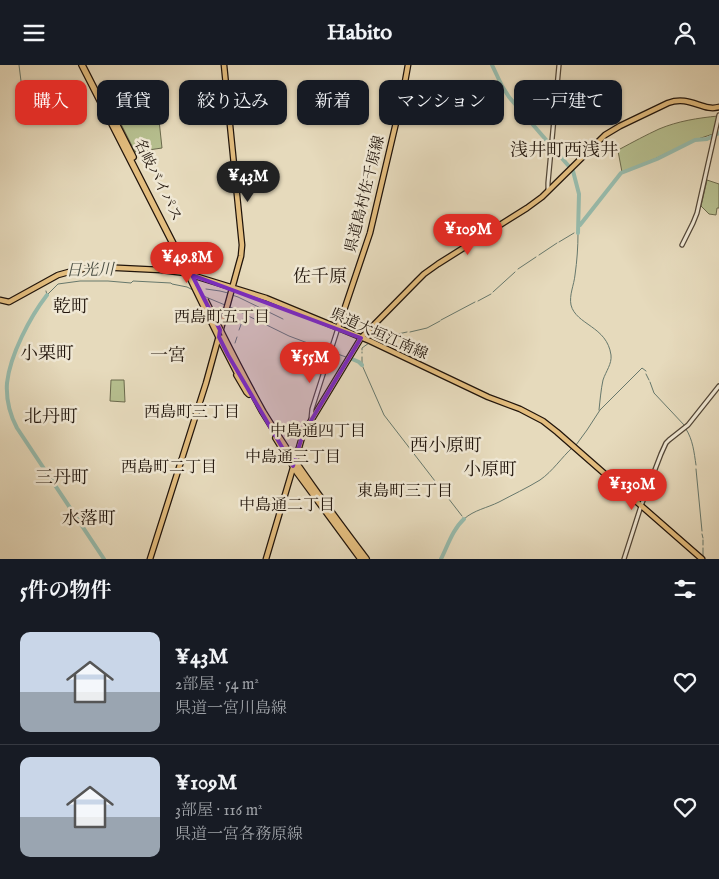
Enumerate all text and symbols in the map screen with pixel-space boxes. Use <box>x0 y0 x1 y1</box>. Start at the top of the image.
icon: menu <box>20 19 48 47</box>
text: Habito <box>327 19 392 47</box>
icon: person <box>671 19 699 47</box>
chip: 購入 <box>15 80 87 125</box>
chip: 賃貸 <box>97 80 169 125</box>
chip: 絞り込み <box>179 80 287 125</box>
chip: 新着 <box>297 80 369 125</box>
chip: マンション <box>379 80 504 125</box>
chip: 一戸建て <box>514 80 622 125</box>
street label: 県道島村佐千原線 <box>341 133 389 255</box>
street label: 名岐バイパス <box>130 136 186 224</box>
district label: 浅井町西浅井 <box>510 140 618 163</box>
pin: ¥43M <box>218 161 278 203</box>
text: ¥43M <box>228 167 268 187</box>
pin: ¥109M <box>433 213 503 256</box>
text: ¥109M <box>444 220 492 240</box>
pin: ¥49.8M <box>146 241 228 284</box>
text: ¥49.8M <box>161 248 213 268</box>
water label: 日光川 <box>66 261 116 281</box>
district label: 佐千原 <box>293 266 347 289</box>
district label: 乾町 <box>53 296 89 319</box>
street label: 県道大垣江南線 <box>327 304 431 364</box>
district label: 西島町五丁目 <box>174 308 270 328</box>
pin: ¥55M <box>280 341 340 384</box>
district label: 小栗町 <box>20 343 74 366</box>
district label: 一宮 <box>150 345 186 368</box>
text: ¥55M <box>291 348 329 368</box>
district label: 西島町三丁目 <box>144 403 240 423</box>
district label: 北丹町 <box>24 406 78 429</box>
district label: 中島通四丁目 <box>270 422 366 442</box>
district label: 西小原町 <box>410 435 482 458</box>
district label: 中島通三丁目 <box>245 448 341 468</box>
district label: 西島町二丁目 <box>121 458 217 478</box>
district label: 小原町 <box>463 459 517 482</box>
district label: 三丹町 <box>35 467 89 490</box>
pin: ¥130M <box>597 469 667 511</box>
text: ¥130M <box>609 475 655 495</box>
district label: 東島町三丁目 <box>357 482 453 502</box>
district label: 中島通二丁目 <box>239 496 335 516</box>
district label: 水落町 <box>62 508 116 531</box>
icon: filters <box>671 575 699 603</box>
text: 5件の物件 <box>20 578 112 605</box>
text: ¥43M <box>175 644 228 671</box>
icon: home <box>60 652 120 712</box>
icon: heart <box>671 668 699 696</box>
text: 2部屋 · 54 m² <box>175 675 259 695</box>
text: 県道一宮川島線 <box>175 699 287 719</box>
text: ¥109M <box>175 770 237 797</box>
icon: home <box>60 777 120 837</box>
icon: heart <box>671 793 699 821</box>
text: 3部屋 · 116 m² <box>175 801 262 821</box>
text: 県道一宮各務原線 <box>175 825 303 845</box>

